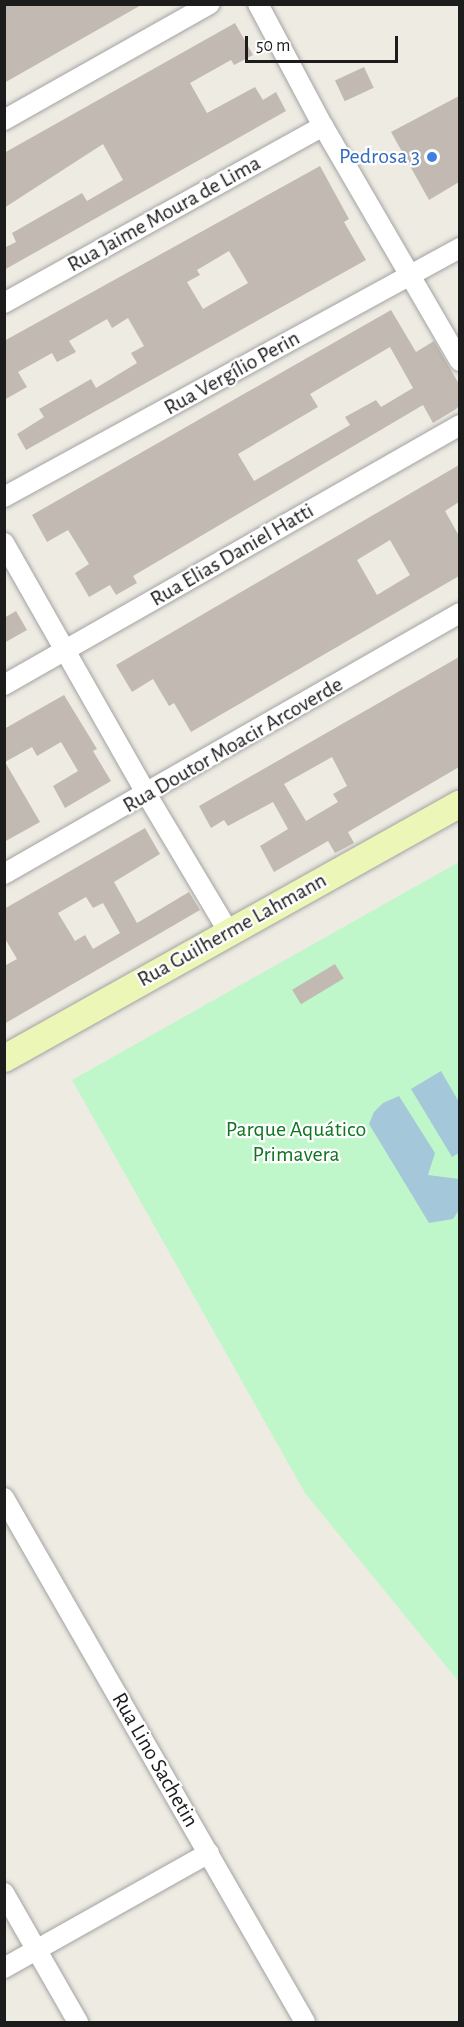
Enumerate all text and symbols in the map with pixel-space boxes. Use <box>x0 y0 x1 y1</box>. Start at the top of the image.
scale bar <box>248 24 401 62</box>
text: 50 m <box>256 37 290 55</box>
place label: Pedrosa 3 <box>339 144 420 170</box>
street label: Rua Jaime Moura de Lima <box>63 150 265 278</box>
marker: Pedrosa 3 <box>425 150 439 164</box>
street label: Rua Vergílio Perin <box>160 325 304 421</box>
street label: Rua Elias Daniel Hatti <box>146 498 318 612</box>
street label: Rua Doutor Moacir Arcoverde <box>118 671 348 819</box>
street label: Rua Guilherme Lahmann <box>133 867 331 993</box>
park label: Parque Aquático Primavera <box>226 1116 366 1168</box>
street label: Rua Lino Sachetin <box>106 1688 204 1832</box>

